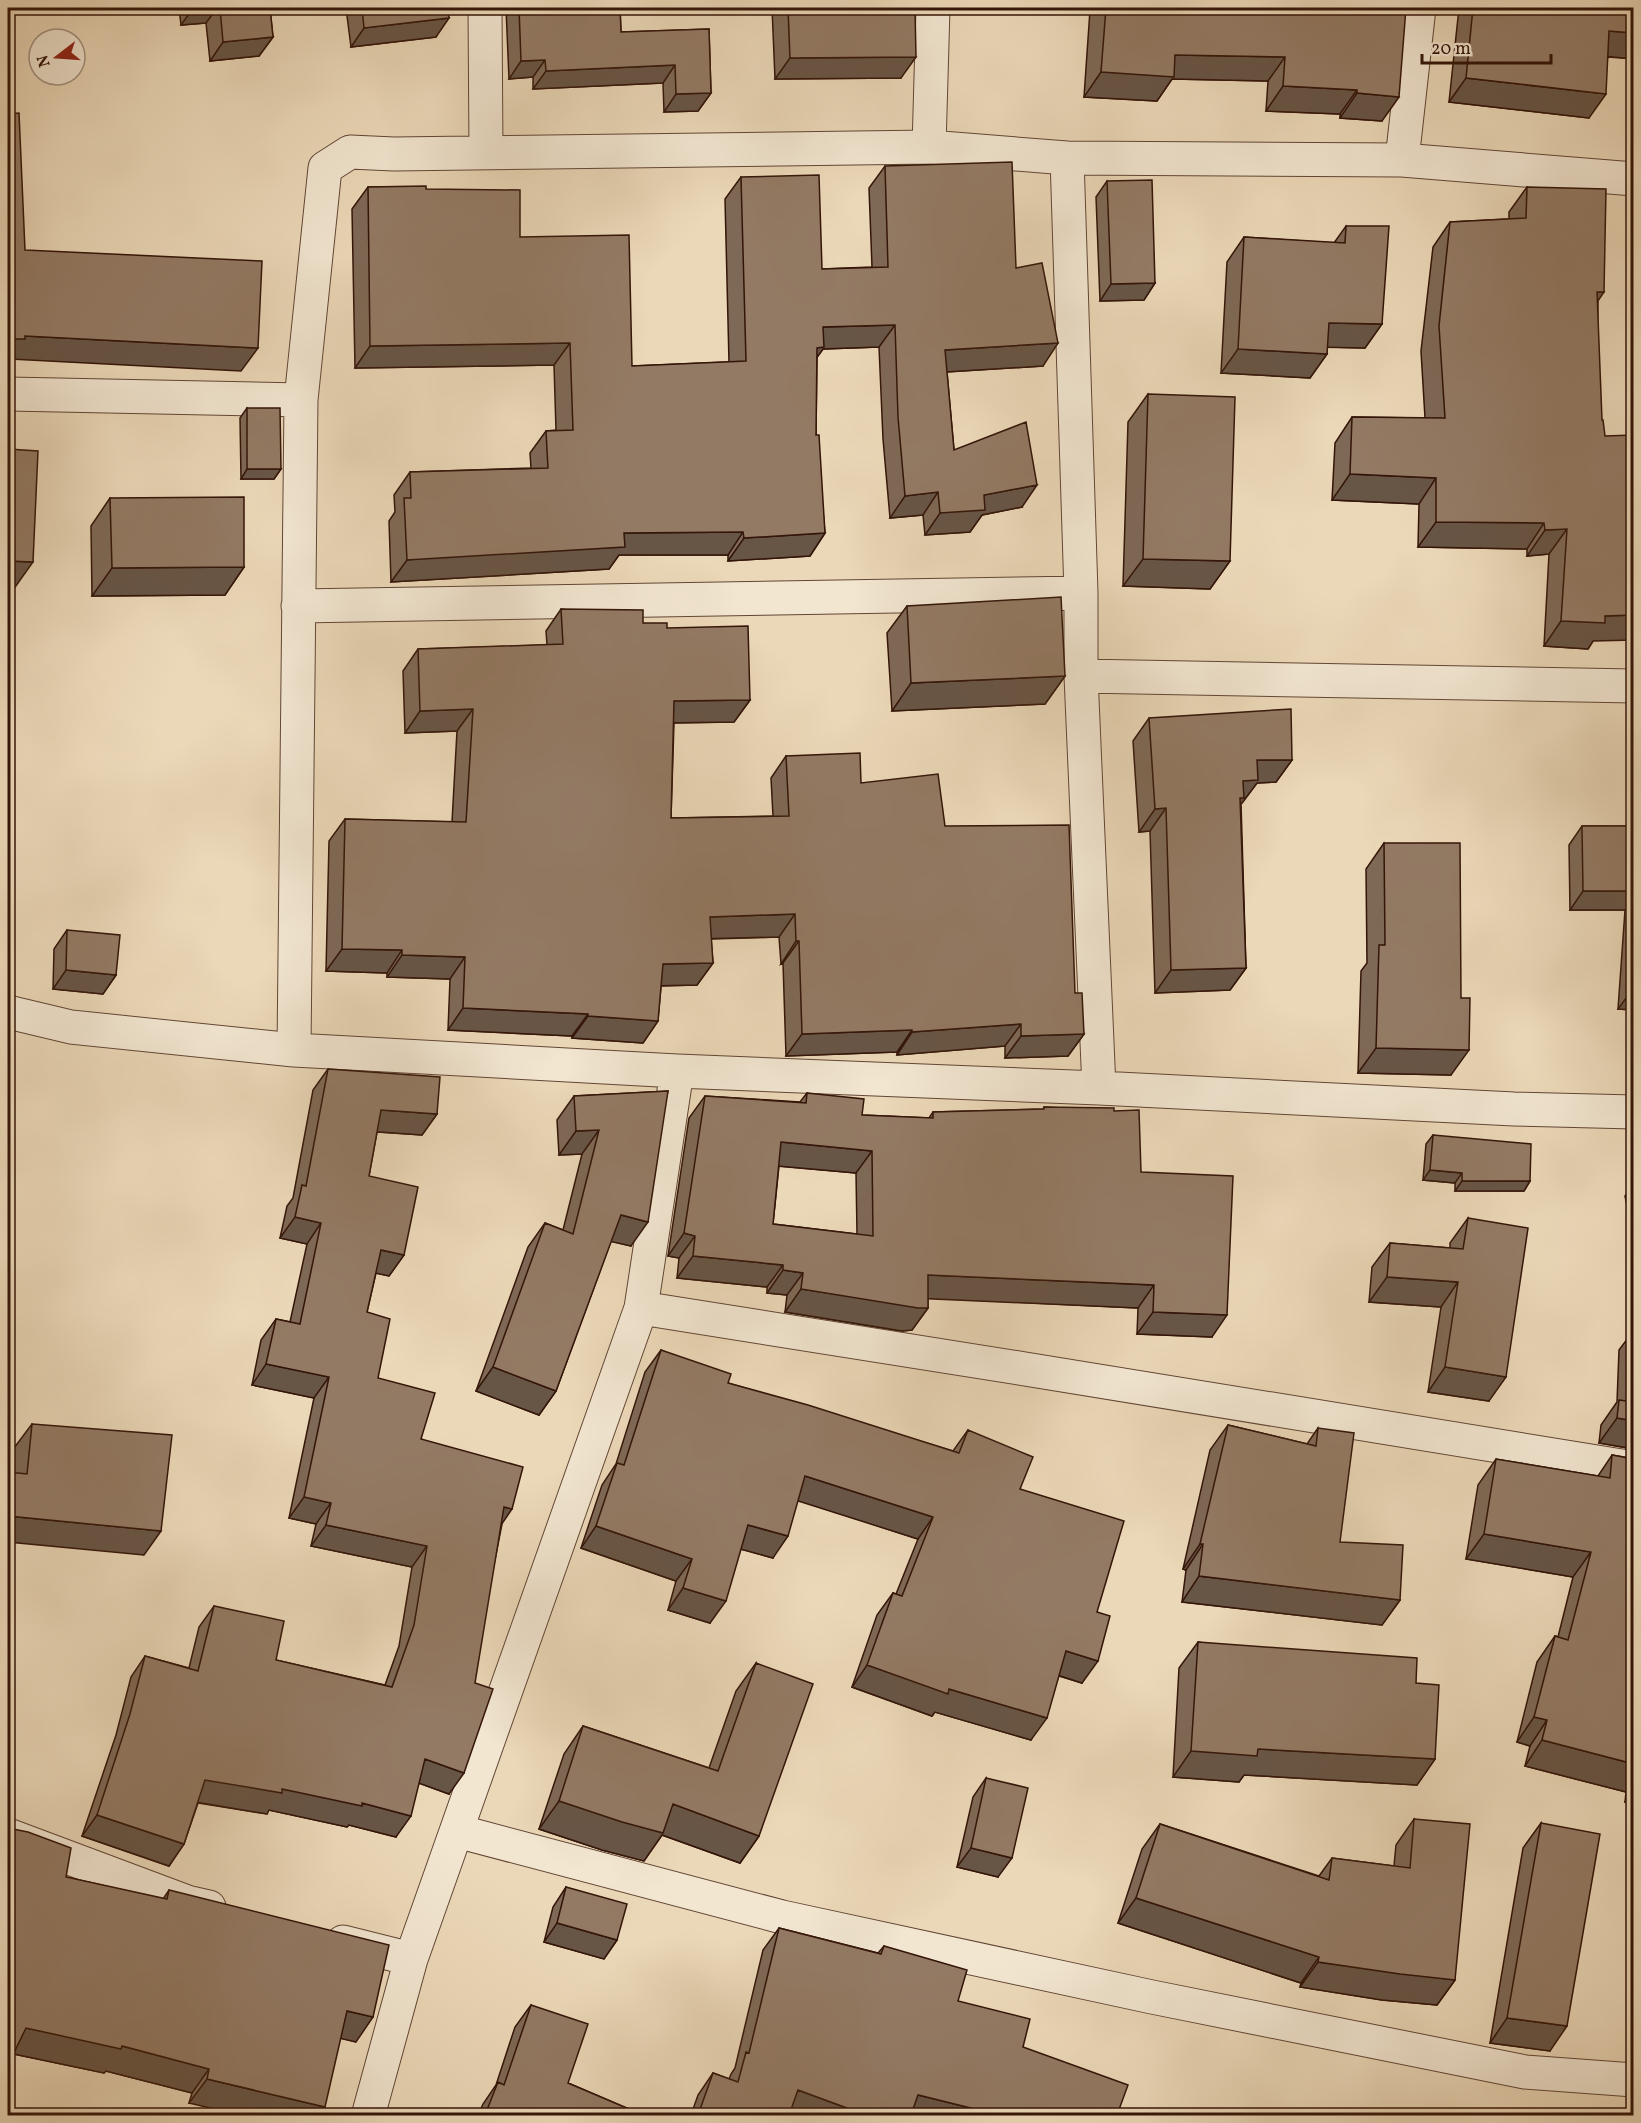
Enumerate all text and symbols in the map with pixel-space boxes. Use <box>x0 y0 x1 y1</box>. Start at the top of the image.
north arrow <box>27 27 87 87</box>
scale bar <box>1422 27 1551 65</box>
text: 20 m <box>1431 37 1471 62</box>
text: N <box>32 52 57 70</box>

